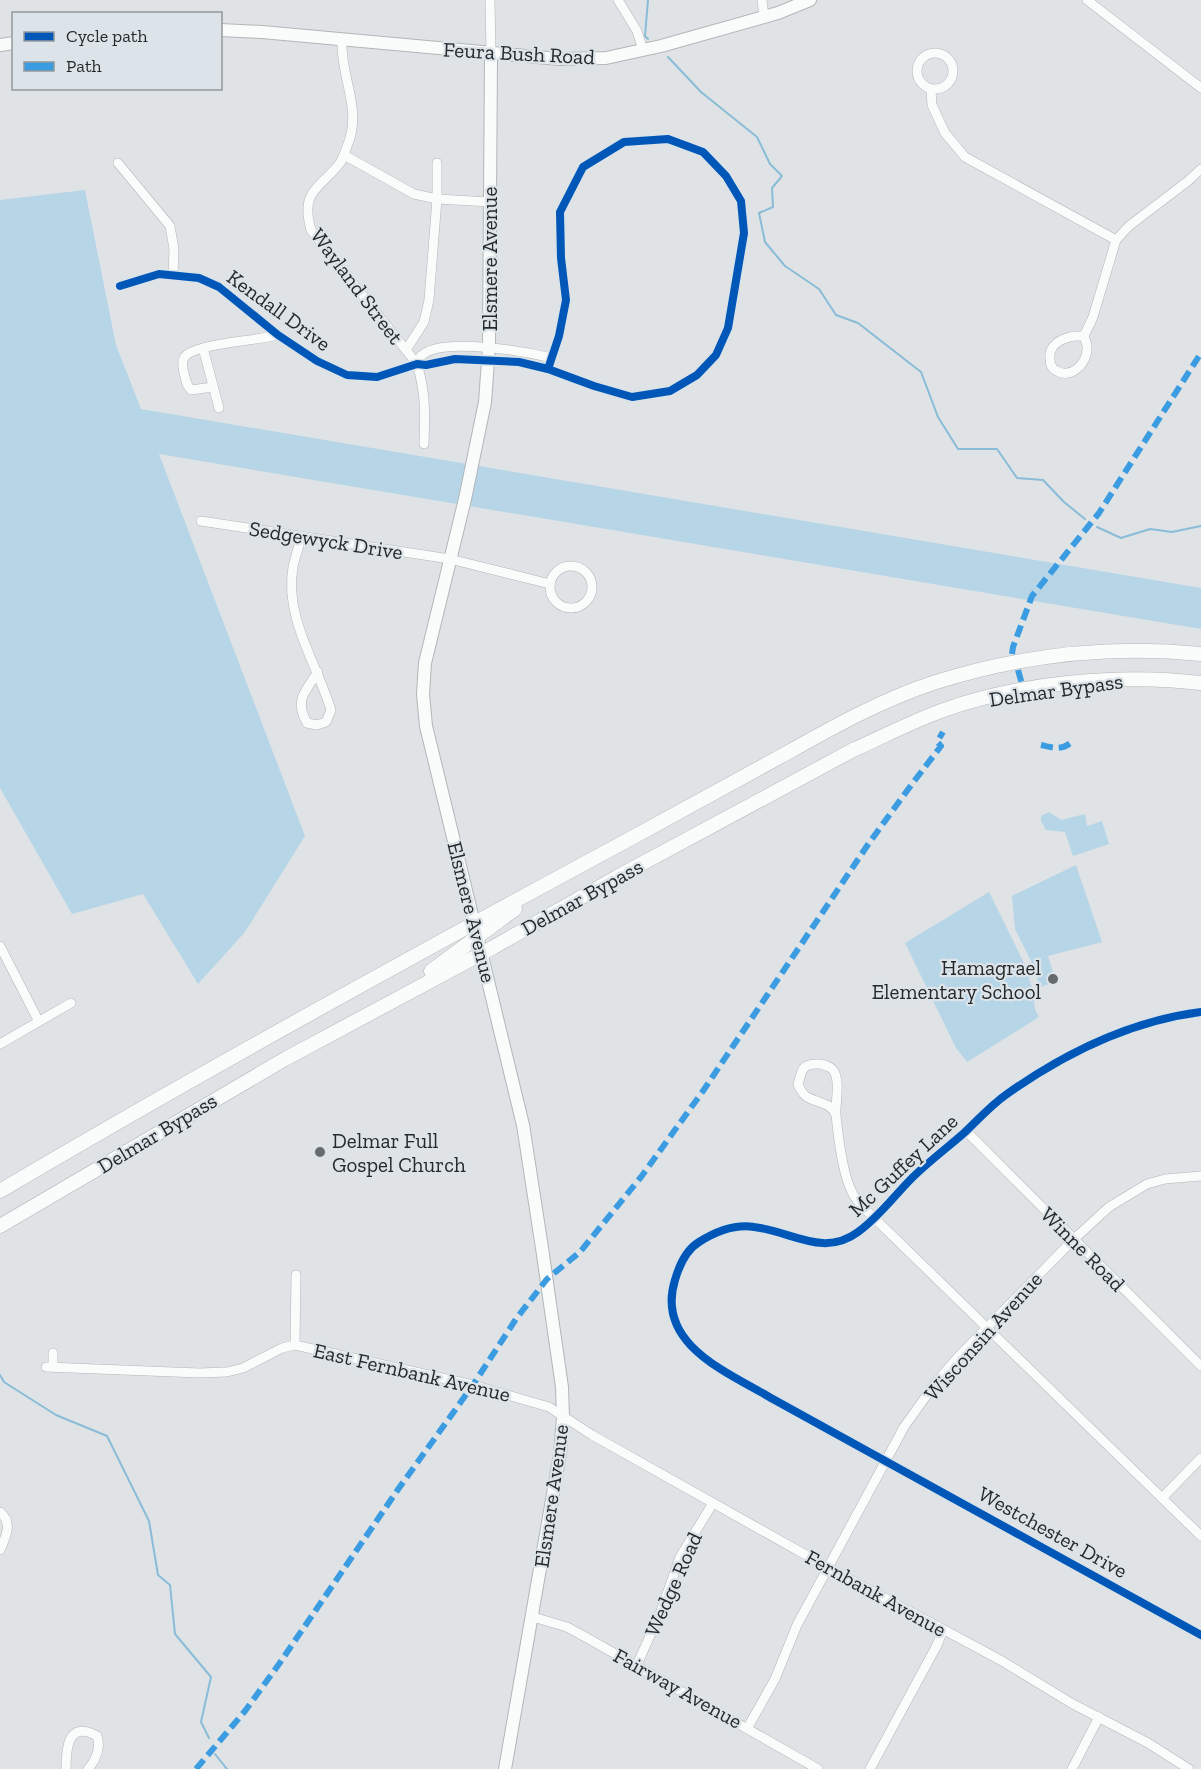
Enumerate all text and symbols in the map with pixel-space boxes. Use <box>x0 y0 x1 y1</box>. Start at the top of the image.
legend <box>12 12 222 90</box>
text: Cycle path <box>66 25 148 47</box>
street label: Feura Bush Road <box>443 37 596 69</box>
text: Path <box>66 55 102 77</box>
street label: Elsmere Avenue <box>477 187 502 331</box>
street label: Wayland Street <box>305 223 409 349</box>
street label: Kendall Drive <box>222 264 336 356</box>
street label: Sedgewyck Drive <box>247 516 405 565</box>
street label: Delmar Bypass <box>987 668 1125 712</box>
street label: Elsmere Avenue <box>442 839 502 985</box>
street label: Delmar Bypass <box>517 853 647 941</box>
place label: Hamagrael Elementary School <box>872 955 1041 1004</box>
marker: Hamagrael Elementary School <box>1046 972 1060 986</box>
street label: Delmar Bypass <box>93 1088 221 1178</box>
street label: Mc Guffey Lane <box>843 1108 963 1222</box>
place label: Delmar Full Gospel Church <box>332 1128 466 1177</box>
marker: Delmar Full Gospel Church <box>313 1145 327 1159</box>
street label: Winne Road <box>1036 1202 1131 1297</box>
street label: Wisconsin Avenue <box>919 1266 1047 1406</box>
street label: East Fernbank Avenue <box>311 1337 513 1407</box>
street label: Elsmere Avenue <box>529 1423 573 1569</box>
street label: Westchester Drive <box>974 1481 1132 1583</box>
street label: Wedge Road <box>639 1528 707 1640</box>
street label: Fernbank Avenue <box>801 1544 951 1642</box>
street label: Fairway Avenue <box>609 1642 747 1734</box>

